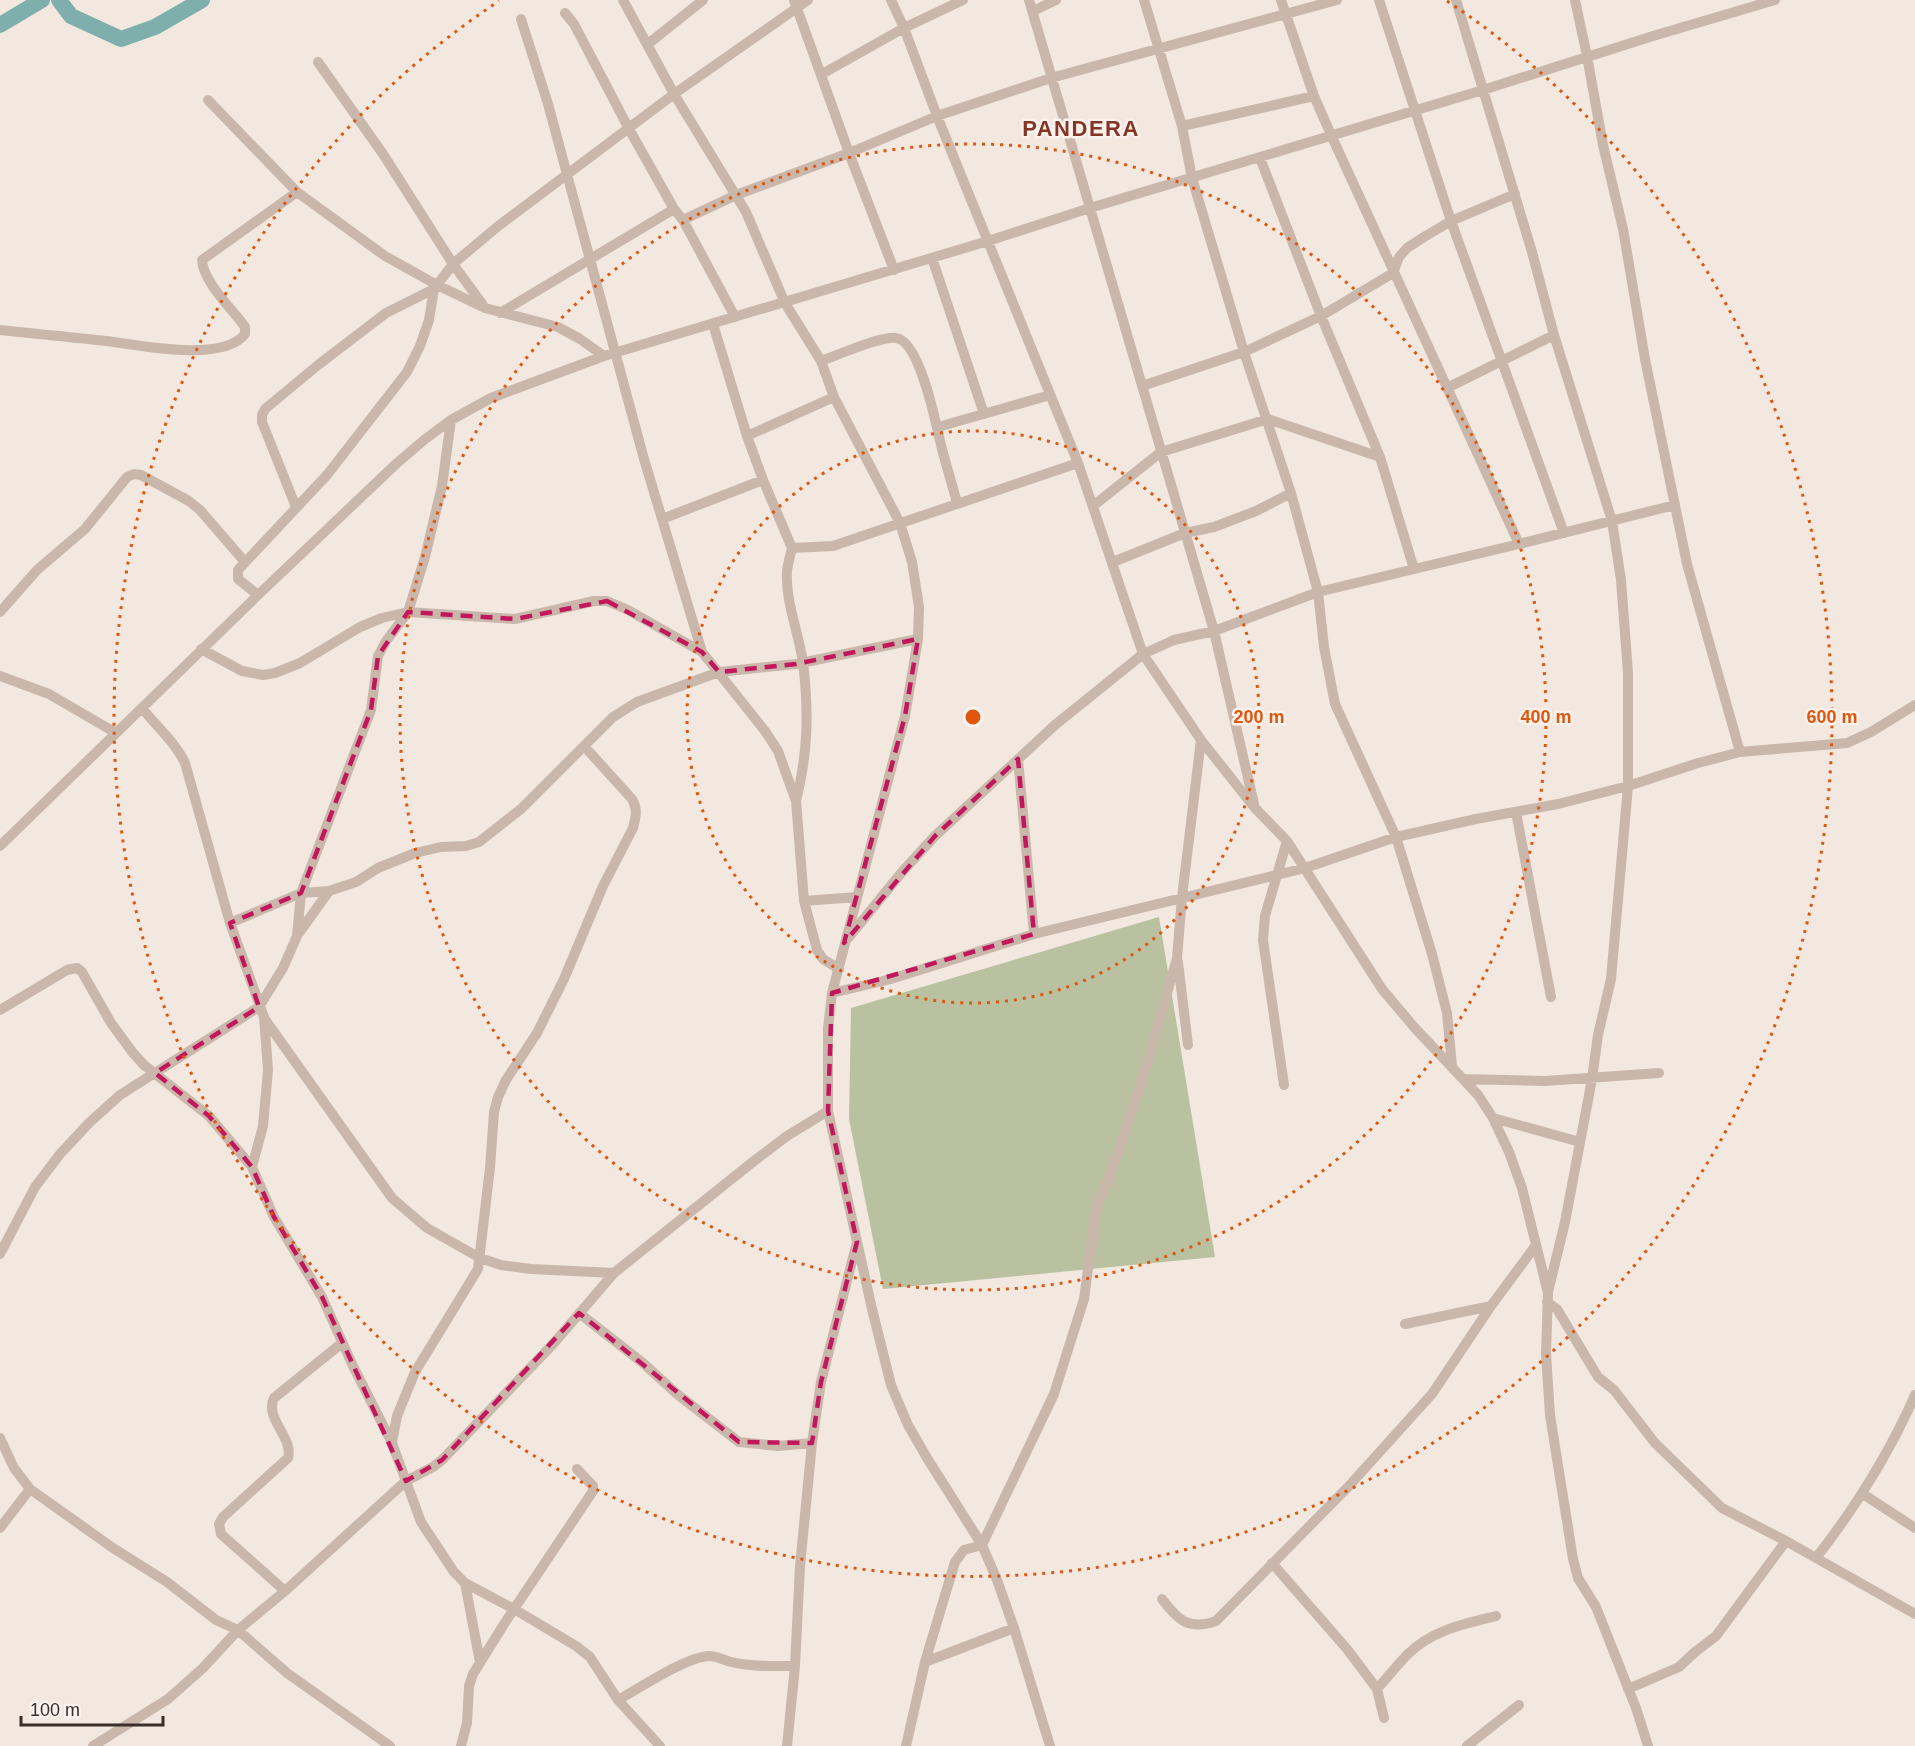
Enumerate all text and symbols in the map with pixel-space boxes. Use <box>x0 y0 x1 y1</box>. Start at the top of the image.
district label: PANDERA <box>1022 116 1140 141</box>
centre of rings <box>963 707 983 727</box>
text: 200 m <box>1233 707 1285 727</box>
text: 400 m <box>1520 707 1572 727</box>
text: 600 m <box>1806 707 1858 727</box>
scale bar <box>21 1689 164 1727</box>
text: 100 m <box>30 1700 80 1720</box>

